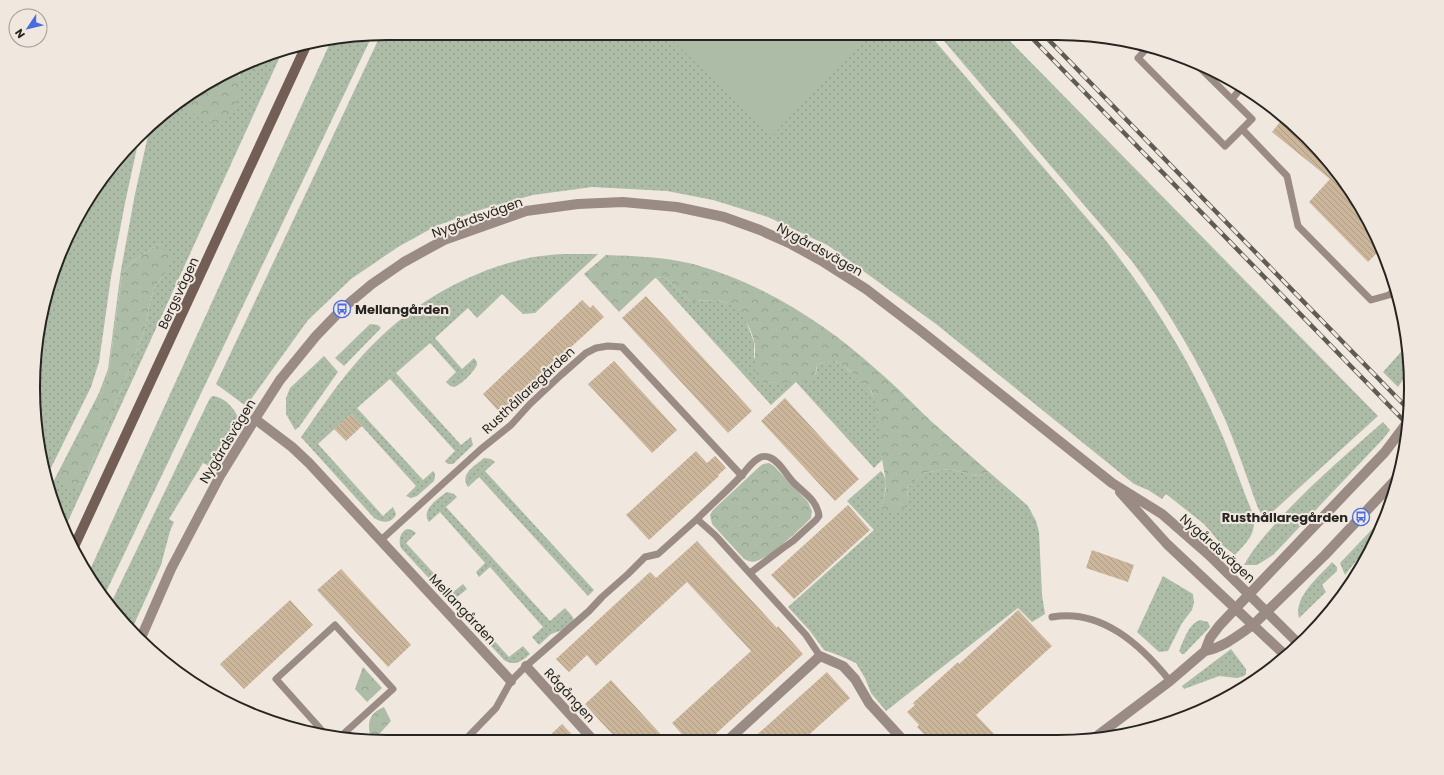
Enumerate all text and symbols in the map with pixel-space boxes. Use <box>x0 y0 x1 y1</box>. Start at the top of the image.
north arrow <box>8 8 48 48</box>
text: N <box>11 26 29 42</box>
street label: Nygårdsvägen <box>429 192 525 243</box>
street label: Nygårdsvägen <box>773 218 866 281</box>
street label: Bergsvägen <box>153 254 203 332</box>
bus stop icon: Mellangården <box>332 299 352 319</box>
place label: Mellangården <box>355 300 449 319</box>
street label: Rusthållaregården <box>478 342 579 438</box>
street label: Nygårdsvägen <box>195 395 260 487</box>
bus stop icon: Rusthållaregården <box>1351 507 1371 527</box>
place label: Rusthållaregården <box>1222 508 1348 527</box>
street label: Nygårdsvägen <box>1176 509 1260 587</box>
street label: Mellangården <box>425 570 500 649</box>
street label: Rågången <box>540 664 599 727</box>

